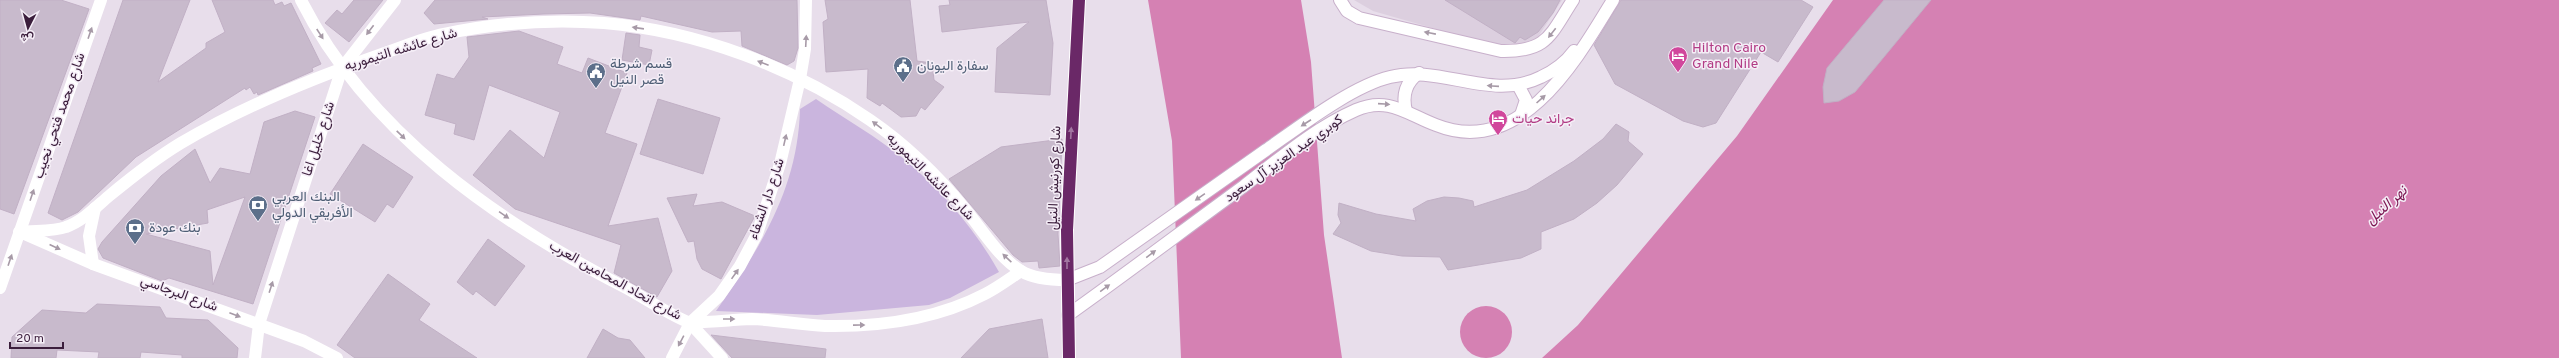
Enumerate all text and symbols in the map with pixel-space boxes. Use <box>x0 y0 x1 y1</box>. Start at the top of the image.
north arrow <box>8 8 48 48</box>
street label: شارع عائشه التيموريه <box>343 25 460 76</box>
one-way arrow <box>366 25 375 36</box>
one-way arrow <box>632 25 644 31</box>
one-way arrow <box>87 27 93 39</box>
one-way arrow <box>1548 27 1556 38</box>
one-way arrow <box>316 28 323 40</box>
text: ش <box>20 29 34 45</box>
one-way arrow <box>1424 30 1437 36</box>
one-way arrow <box>802 35 809 47</box>
place label: Hilton Cairo Grand Nile <box>1692 40 1766 73</box>
hotel icon: Hilton Cairo Grand Nile <box>1667 45 1689 73</box>
street label: شارع محمد فتحي نجيب <box>30 51 91 182</box>
public building icon: سفارة اليونان <box>892 55 914 83</box>
place label: قسم شرطة قصر النيل <box>610 56 672 89</box>
place label: سفارة اليونان <box>917 58 989 75</box>
one-way arrow <box>757 59 769 65</box>
public building icon: قسم شرطة قصر النيل <box>585 61 607 89</box>
one-way arrow <box>1487 83 1499 90</box>
one-way arrow <box>1536 94 1546 103</box>
street label: شارع خليل اغا <box>299 99 340 179</box>
one-way arrow <box>1378 101 1390 108</box>
hotel icon: جراند حيات <box>1487 108 1509 136</box>
place label: جراند حيات <box>1512 111 1574 128</box>
street label: كوبري عبد العزيز آل سعود <box>1222 112 1348 208</box>
one-way arrow <box>1301 119 1312 126</box>
one-way arrow <box>872 121 882 129</box>
street label: شارع كورنيش النيل <box>1045 126 1066 230</box>
one-way arrow <box>1068 127 1075 139</box>
one-way arrow <box>397 130 406 139</box>
street label: شارع عائشه التيموريه <box>882 130 977 225</box>
one-way arrow <box>783 133 789 146</box>
street label: شارع دار الشفاء <box>745 156 790 242</box>
water label: نهر النيل <box>2362 182 2412 230</box>
one-way arrow <box>30 189 36 201</box>
place label: البنك العربي الأفريقي الدولي <box>272 189 353 224</box>
one-way arrow <box>1195 193 1205 201</box>
bank icon: البنك العربي الأفريقي الدولي <box>247 194 269 222</box>
one-way arrow <box>499 211 509 219</box>
bank icon: بنك عودة <box>124 217 146 245</box>
place label: بنك عودة <box>149 220 201 237</box>
street label: شارع اتحاد المحامين العرب <box>545 237 684 325</box>
one-way arrow <box>49 244 61 250</box>
one-way arrow <box>1146 250 1157 259</box>
one-way arrow <box>7 254 13 266</box>
one-way arrow <box>1002 254 1011 263</box>
one-way arrow <box>1064 256 1070 269</box>
one-way arrow <box>731 268 739 279</box>
street label: شارع البرجاسي <box>137 272 220 318</box>
one-way arrow <box>268 281 274 293</box>
one-way arrow <box>1100 284 1111 292</box>
one-way arrow <box>229 313 241 319</box>
one-way arrow <box>723 316 736 322</box>
one-way arrow <box>853 322 866 328</box>
scale bar <box>10 324 63 350</box>
text: 20 m <box>16 331 44 347</box>
one-way arrow <box>678 335 684 347</box>

